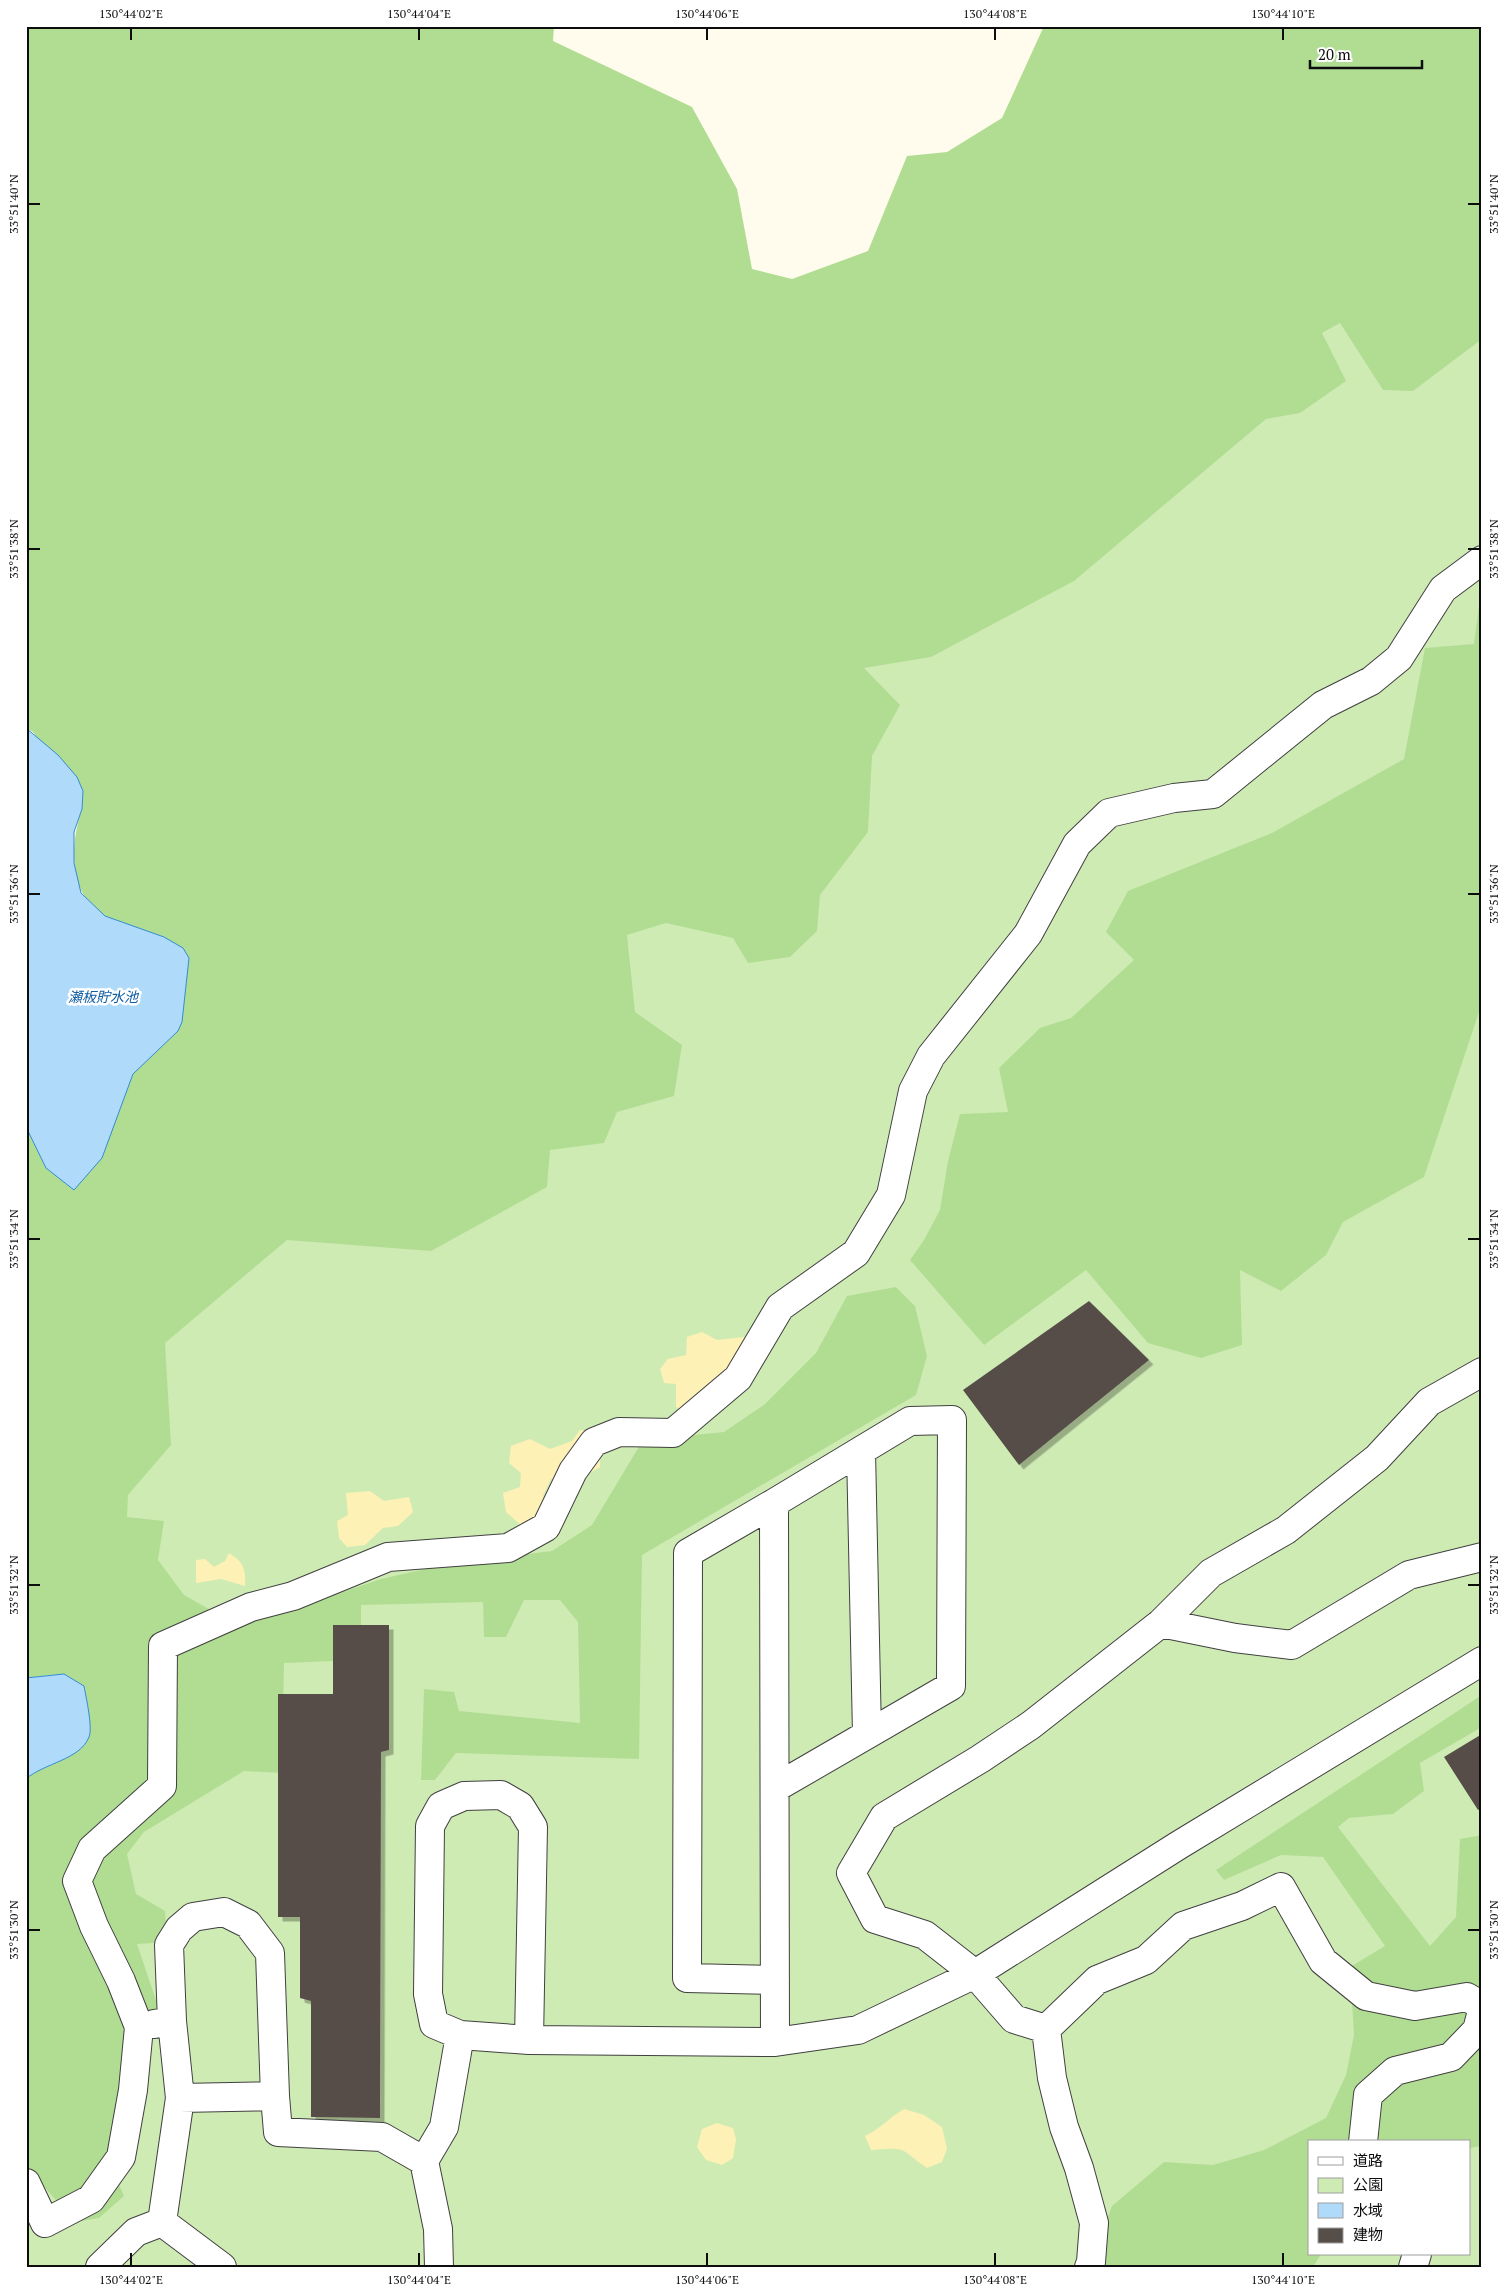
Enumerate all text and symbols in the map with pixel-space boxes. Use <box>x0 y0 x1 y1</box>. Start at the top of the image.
text: 130°44'02"E <box>99 6 163 21</box>
text: 130°44'04"E <box>387 6 451 21</box>
text: 130°44'06"E <box>675 6 739 21</box>
text: 130°44'08"E <box>963 6 1027 21</box>
text: 130°44'10"E <box>1251 6 1315 21</box>
scale bar <box>1310 38 1423 70</box>
text: 20 m <box>1318 44 1351 64</box>
text: 33°51'40"N <box>6 174 21 234</box>
text: 33°51'40"N <box>1486 174 1501 234</box>
text: 33°51'38"N <box>6 519 21 579</box>
text: 33°51'38"N <box>1486 519 1501 579</box>
text: 33°51'36"N <box>6 864 21 924</box>
text: 33°51'36"N <box>1486 864 1501 924</box>
water label: 瀬板貯水池 <box>68 987 140 1006</box>
text: 33°51'34"N <box>6 1209 21 1269</box>
text: 33°51'34"N <box>1486 1209 1501 1269</box>
text: 33°51'32"N <box>6 1555 21 1615</box>
text: 33°51'32"N <box>1486 1555 1501 1615</box>
text: 33°51'30"N <box>6 1900 21 1960</box>
text: 33°51'30"N <box>1486 1900 1501 1960</box>
legend <box>1308 2140 1470 2256</box>
text: 道路 <box>1353 2150 1383 2170</box>
text: 公園 <box>1353 2174 1383 2194</box>
text: 水域 <box>1353 2200 1383 2220</box>
text: 建物 <box>1353 2224 1383 2244</box>
text: 130°44'02"E <box>99 2272 163 2287</box>
text: 130°44'04"E <box>387 2272 451 2287</box>
text: 130°44'06"E <box>675 2272 739 2287</box>
text: 130°44'08"E <box>963 2272 1027 2287</box>
text: 130°44'10"E <box>1251 2272 1315 2287</box>

